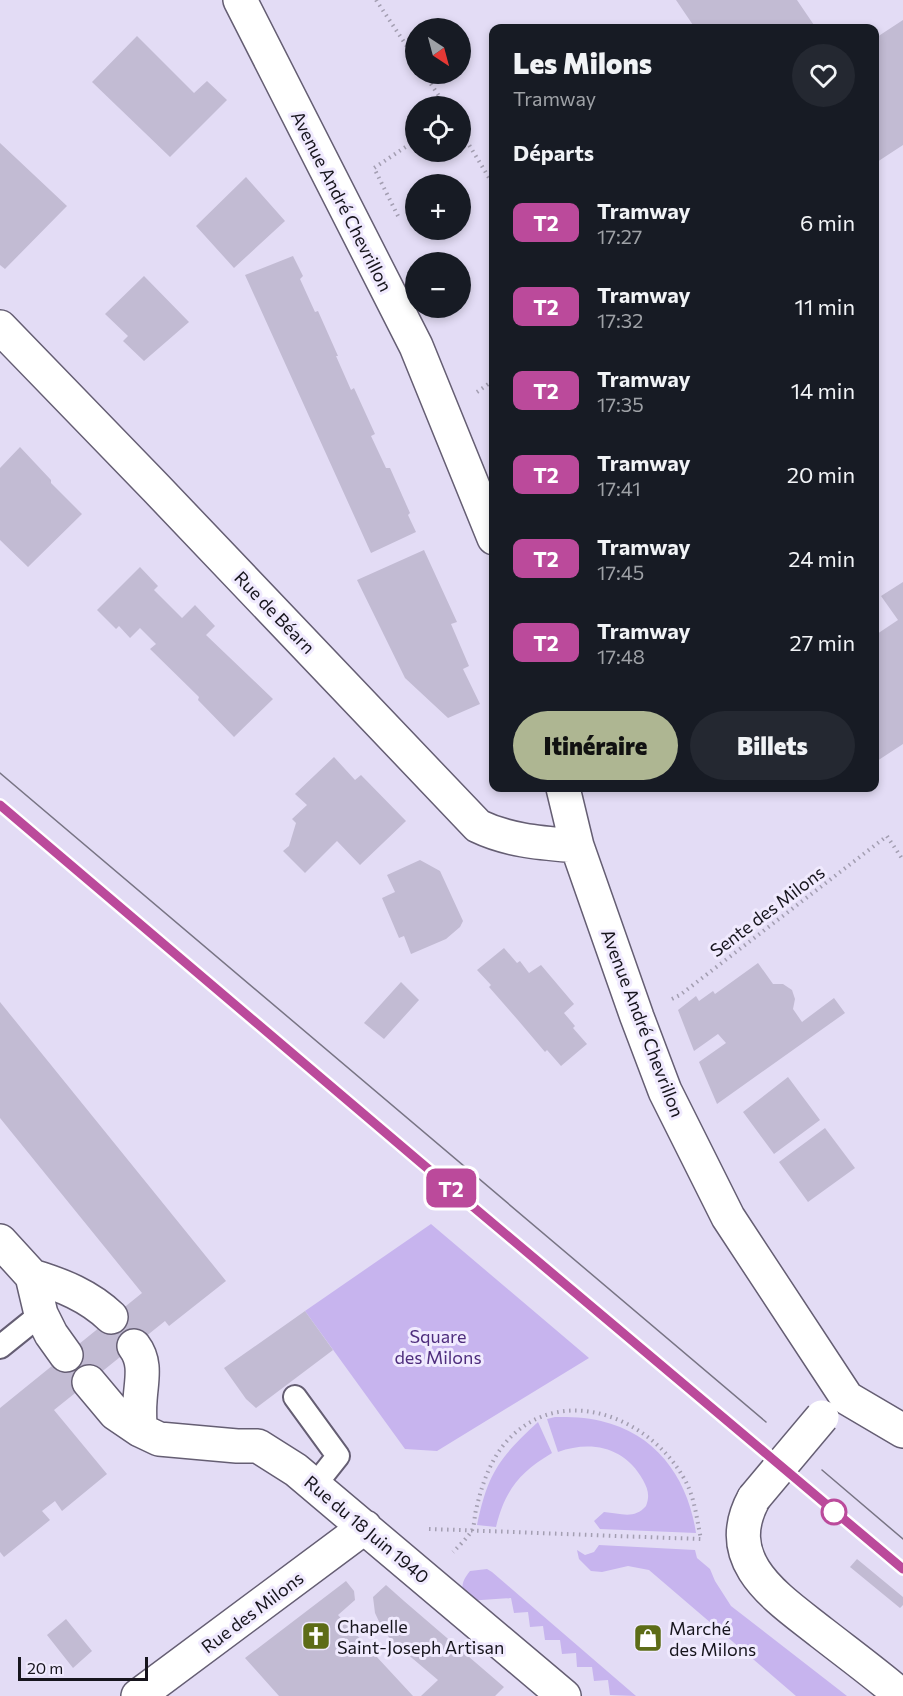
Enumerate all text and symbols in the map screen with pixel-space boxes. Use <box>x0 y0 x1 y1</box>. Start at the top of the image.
north arrow <box>405 18 471 84</box>
map controls <box>405 18 471 318</box>
button: heart <box>792 44 855 107</box>
text: Les Milons <box>513 46 652 80</box>
text: Tramway <box>513 86 596 110</box>
button: locate <box>405 96 471 162</box>
street label: Avenue André Chevrillon <box>287 107 397 295</box>
text: Départs <box>513 139 594 166</box>
button: + <box>405 174 471 240</box>
text: Tramway <box>597 197 691 224</box>
text: 6 min <box>800 209 855 236</box>
text: T2 <box>533 210 559 235</box>
text: 17:27 <box>597 224 642 248</box>
button: − <box>405 252 471 318</box>
text: Tramway <box>597 281 691 308</box>
text: 11 min <box>795 293 855 320</box>
text: T2 <box>533 294 559 319</box>
text: 17:32 <box>597 308 643 332</box>
text: Tramway <box>597 365 691 392</box>
text: 14 min <box>791 377 855 404</box>
text: T2 <box>533 378 559 403</box>
text: 17:35 <box>597 392 644 416</box>
text: Tramway <box>597 449 691 476</box>
text: 20 min <box>787 461 855 488</box>
text: T2 <box>533 462 559 487</box>
text: 17:41 <box>597 476 641 500</box>
text: Tramway <box>597 533 691 560</box>
text: 24 min <box>788 545 855 572</box>
text: T2 <box>533 546 559 571</box>
text: 17:45 <box>597 560 644 584</box>
street label: Rue de Béarn <box>230 566 320 658</box>
text: Tramway <box>597 617 691 644</box>
text: 27 min <box>790 629 855 656</box>
text: T2 <box>533 630 559 655</box>
text: 17:48 <box>597 644 645 668</box>
button: Itinéraire <box>513 711 678 780</box>
button: Billets <box>690 711 855 780</box>
street label: Sente des Milons <box>705 861 829 961</box>
street label: Avenue André Chevrillon <box>597 926 689 1120</box>
line badge: T2 <box>424 1168 478 1208</box>
text: T2 <box>438 1176 464 1201</box>
park label: Square des Milons <box>394 1325 482 1368</box>
street label: Rue du 18 Juin 1940 <box>300 1471 434 1587</box>
unlabelled marker <box>821 1499 847 1525</box>
street label: Rue des Milons <box>197 1566 307 1658</box>
place label: Chapelle Saint-Joseph Artisan <box>337 1615 504 1658</box>
place label: Marché des Milons <box>669 1617 756 1660</box>
church icon: Chapelle Saint-Joseph Artisan <box>300 1620 332 1652</box>
shop icon: Marché des Milons <box>632 1622 664 1654</box>
scale bar <box>18 1654 148 1682</box>
text: 20 m <box>27 1658 63 1677</box>

